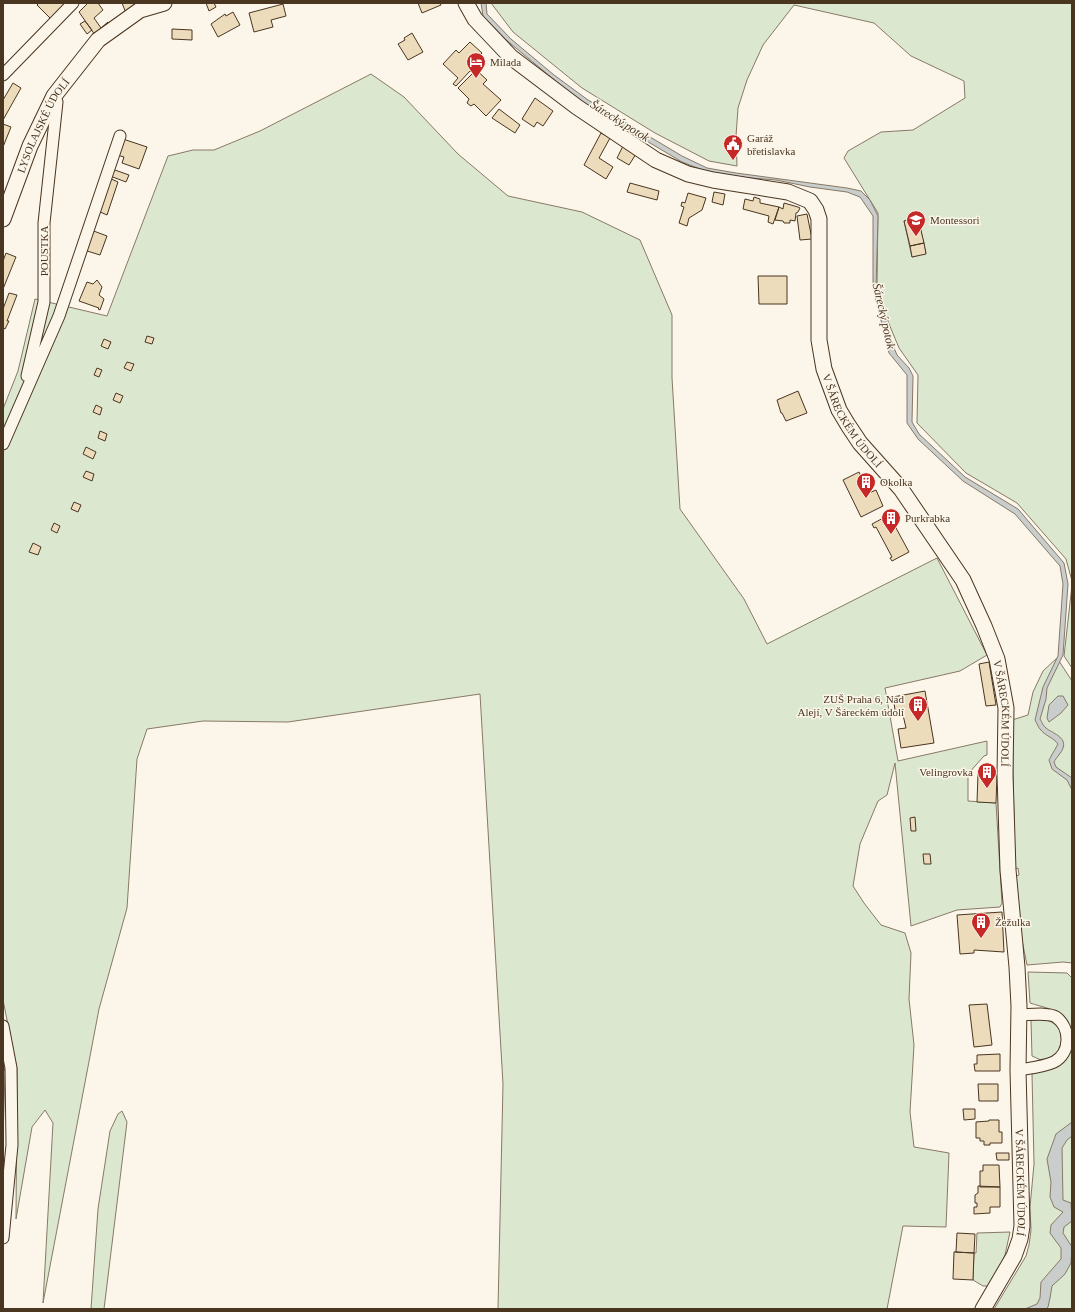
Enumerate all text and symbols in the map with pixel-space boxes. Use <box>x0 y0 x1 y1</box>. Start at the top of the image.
hotel icon: Milada <box>465 51 487 79</box>
place label: Milada <box>490 56 521 68</box>
street label: LYSOLAJSKÉ ÚDOLÍ <box>15 76 72 174</box>
water label: Šárecký potok <box>588 97 653 145</box>
place label: Garáž břetislavka <box>747 132 795 157</box>
public building icon: Garáž břetislavka <box>722 133 744 161</box>
school or university icon: Montessori <box>905 209 927 237</box>
place label: Montessori <box>930 214 980 226</box>
street label: POUSTKA <box>38 226 50 276</box>
water label: Šárecký potok <box>870 282 899 351</box>
street label: V ŠÁRECKÉM ÚDOLÍ <box>820 372 885 470</box>
building icon: Okolka <box>855 471 877 499</box>
place label: Okolka <box>880 476 913 488</box>
building icon: Purkrabka <box>880 507 902 535</box>
place label: Purkrabka <box>905 512 950 524</box>
street label: V ŠÁRECKÉM ÚDOLÍ <box>991 659 1012 767</box>
place label: ZUŠ Praha 6, Nad Alejí, V Šáreckém údolí <box>797 693 904 718</box>
building icon: ZUŠ Praha 6, Nad Alejí, V Šáreckém údolí <box>907 694 929 722</box>
building icon: Velingrovka <box>976 761 998 789</box>
place label: Velingrovka <box>919 766 973 778</box>
building icon: Žežulka <box>970 911 992 939</box>
place label: Žežulka <box>995 916 1031 928</box>
street label: V ŠÁRECKÉM ÚDOLÍ <box>1014 1128 1028 1237</box>

